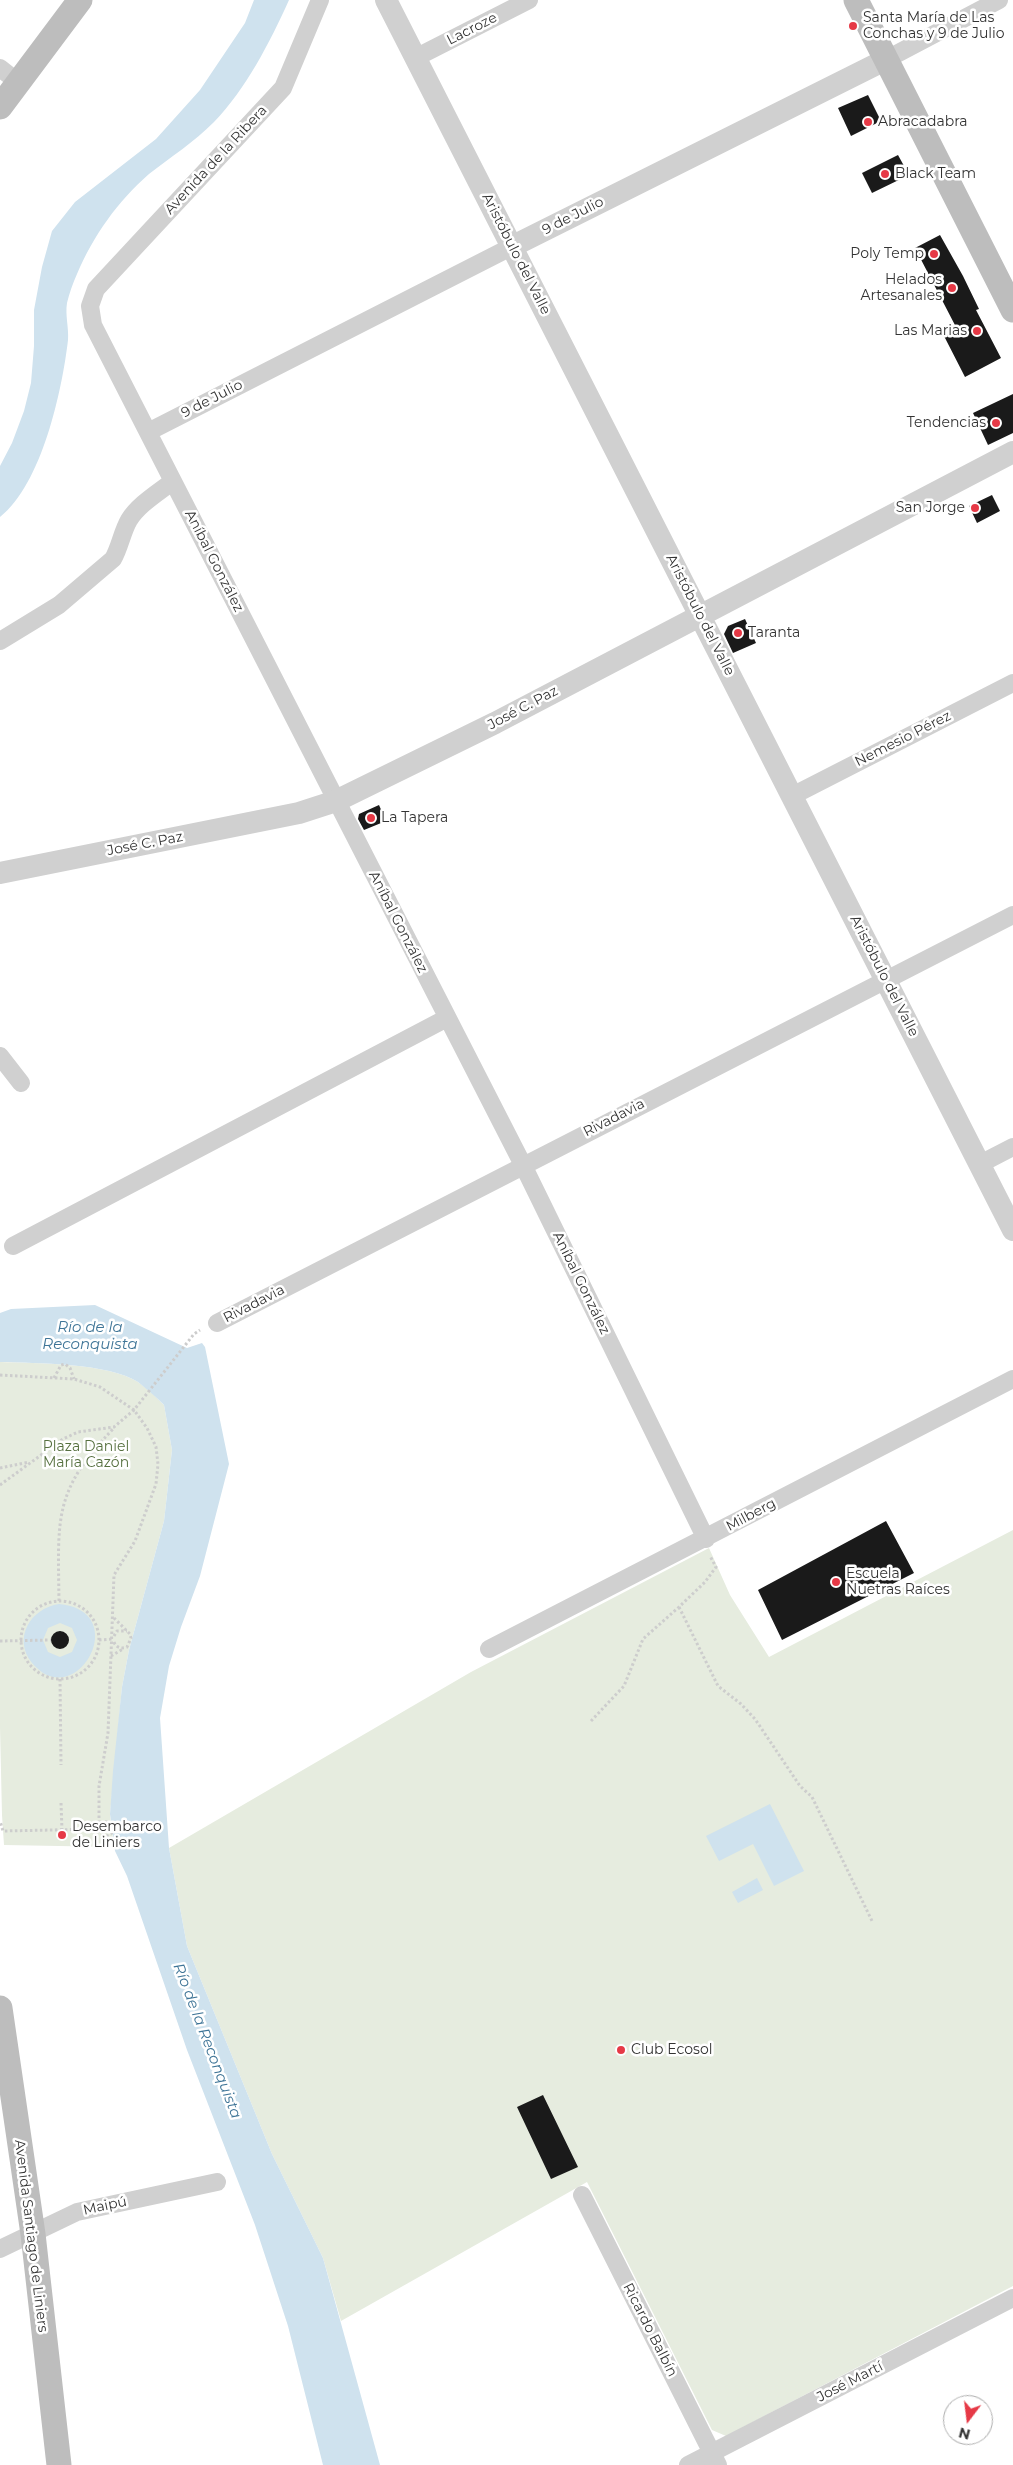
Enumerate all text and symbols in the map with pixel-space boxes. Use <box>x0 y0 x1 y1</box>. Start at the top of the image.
street label: Lacroze <box>444 9 500 49</box>
place label: Santa María de Las Conchas y 9 de Julio <box>863 10 1005 42</box>
marker: Santa María de Las Conchas y 9 de Julio <box>847 20 859 32</box>
street label: Avenida de la Ribera <box>161 102 271 218</box>
place label: Abracadabra <box>878 114 968 130</box>
marker: Abracadabra <box>862 116 874 128</box>
place label: Black Team <box>895 166 976 182</box>
marker: Black Team <box>879 168 891 180</box>
street label: Aristóbulo del Valle <box>478 190 554 318</box>
street label: 9 de Julio <box>540 193 606 239</box>
place label: Poly Temp <box>850 246 924 262</box>
marker: Poly Temp <box>928 248 940 260</box>
place label: Helados Artesanales <box>860 272 942 304</box>
marker: Helados Artesanales <box>946 282 958 294</box>
place label: Las Marias <box>894 323 967 339</box>
marker: Las Marias <box>971 325 983 337</box>
street label: 9 de Julio <box>179 376 245 422</box>
place label: Tendencias <box>907 415 986 431</box>
marker: Tendencias <box>990 417 1002 429</box>
place label: San Jorge <box>896 500 965 516</box>
marker: San Jorge <box>969 502 981 514</box>
street label: Aníbal González <box>181 507 247 615</box>
street label: Aristóbulo del Valle <box>662 551 738 679</box>
place label: Taranta <box>748 625 800 641</box>
marker: Taranta <box>732 627 744 639</box>
street label: José C. Paz <box>485 683 561 733</box>
street label: Nemesio Pérez <box>852 708 954 770</box>
place label: La Tapera <box>381 810 448 826</box>
marker: La Tapera <box>365 812 377 824</box>
street label: José C. Paz <box>106 828 184 860</box>
street label: Aníbal González <box>365 868 431 976</box>
street label: Aristóbulo del Valle <box>846 912 922 1040</box>
street label: Rivadavia <box>580 1095 648 1141</box>
street label: Aníbal González <box>549 1229 613 1337</box>
street label: Rivadavia <box>220 1281 288 1327</box>
water label: Río de la Reconquista <box>42 1319 138 1354</box>
park label: Plaza Daniel María Cazón <box>43 1439 129 1471</box>
street label: Milberg <box>723 1495 779 1535</box>
place label: Escuela Nuetras Raíces <box>846 1566 950 1598</box>
marker: Escuela Nuetras Raíces <box>830 1576 842 1588</box>
place label: Desembarco de Liniers <box>72 1819 162 1851</box>
marker: Desembarco de Liniers <box>56 1829 68 1841</box>
water label: Río de la Reconquista <box>169 1961 245 2121</box>
place label: Club Ecosol <box>631 2042 712 2058</box>
marker: Club Ecosol <box>615 2044 627 2056</box>
street label: Avenida Santiago de Liniers <box>11 2139 51 2333</box>
street label: Maipú <box>82 2193 128 2219</box>
street label: Ricardo Balbín <box>619 2280 681 2380</box>
street label: José Martí <box>814 2358 886 2406</box>
north arrow <box>943 2395 993 2445</box>
text: N <box>957 2423 972 2444</box>

